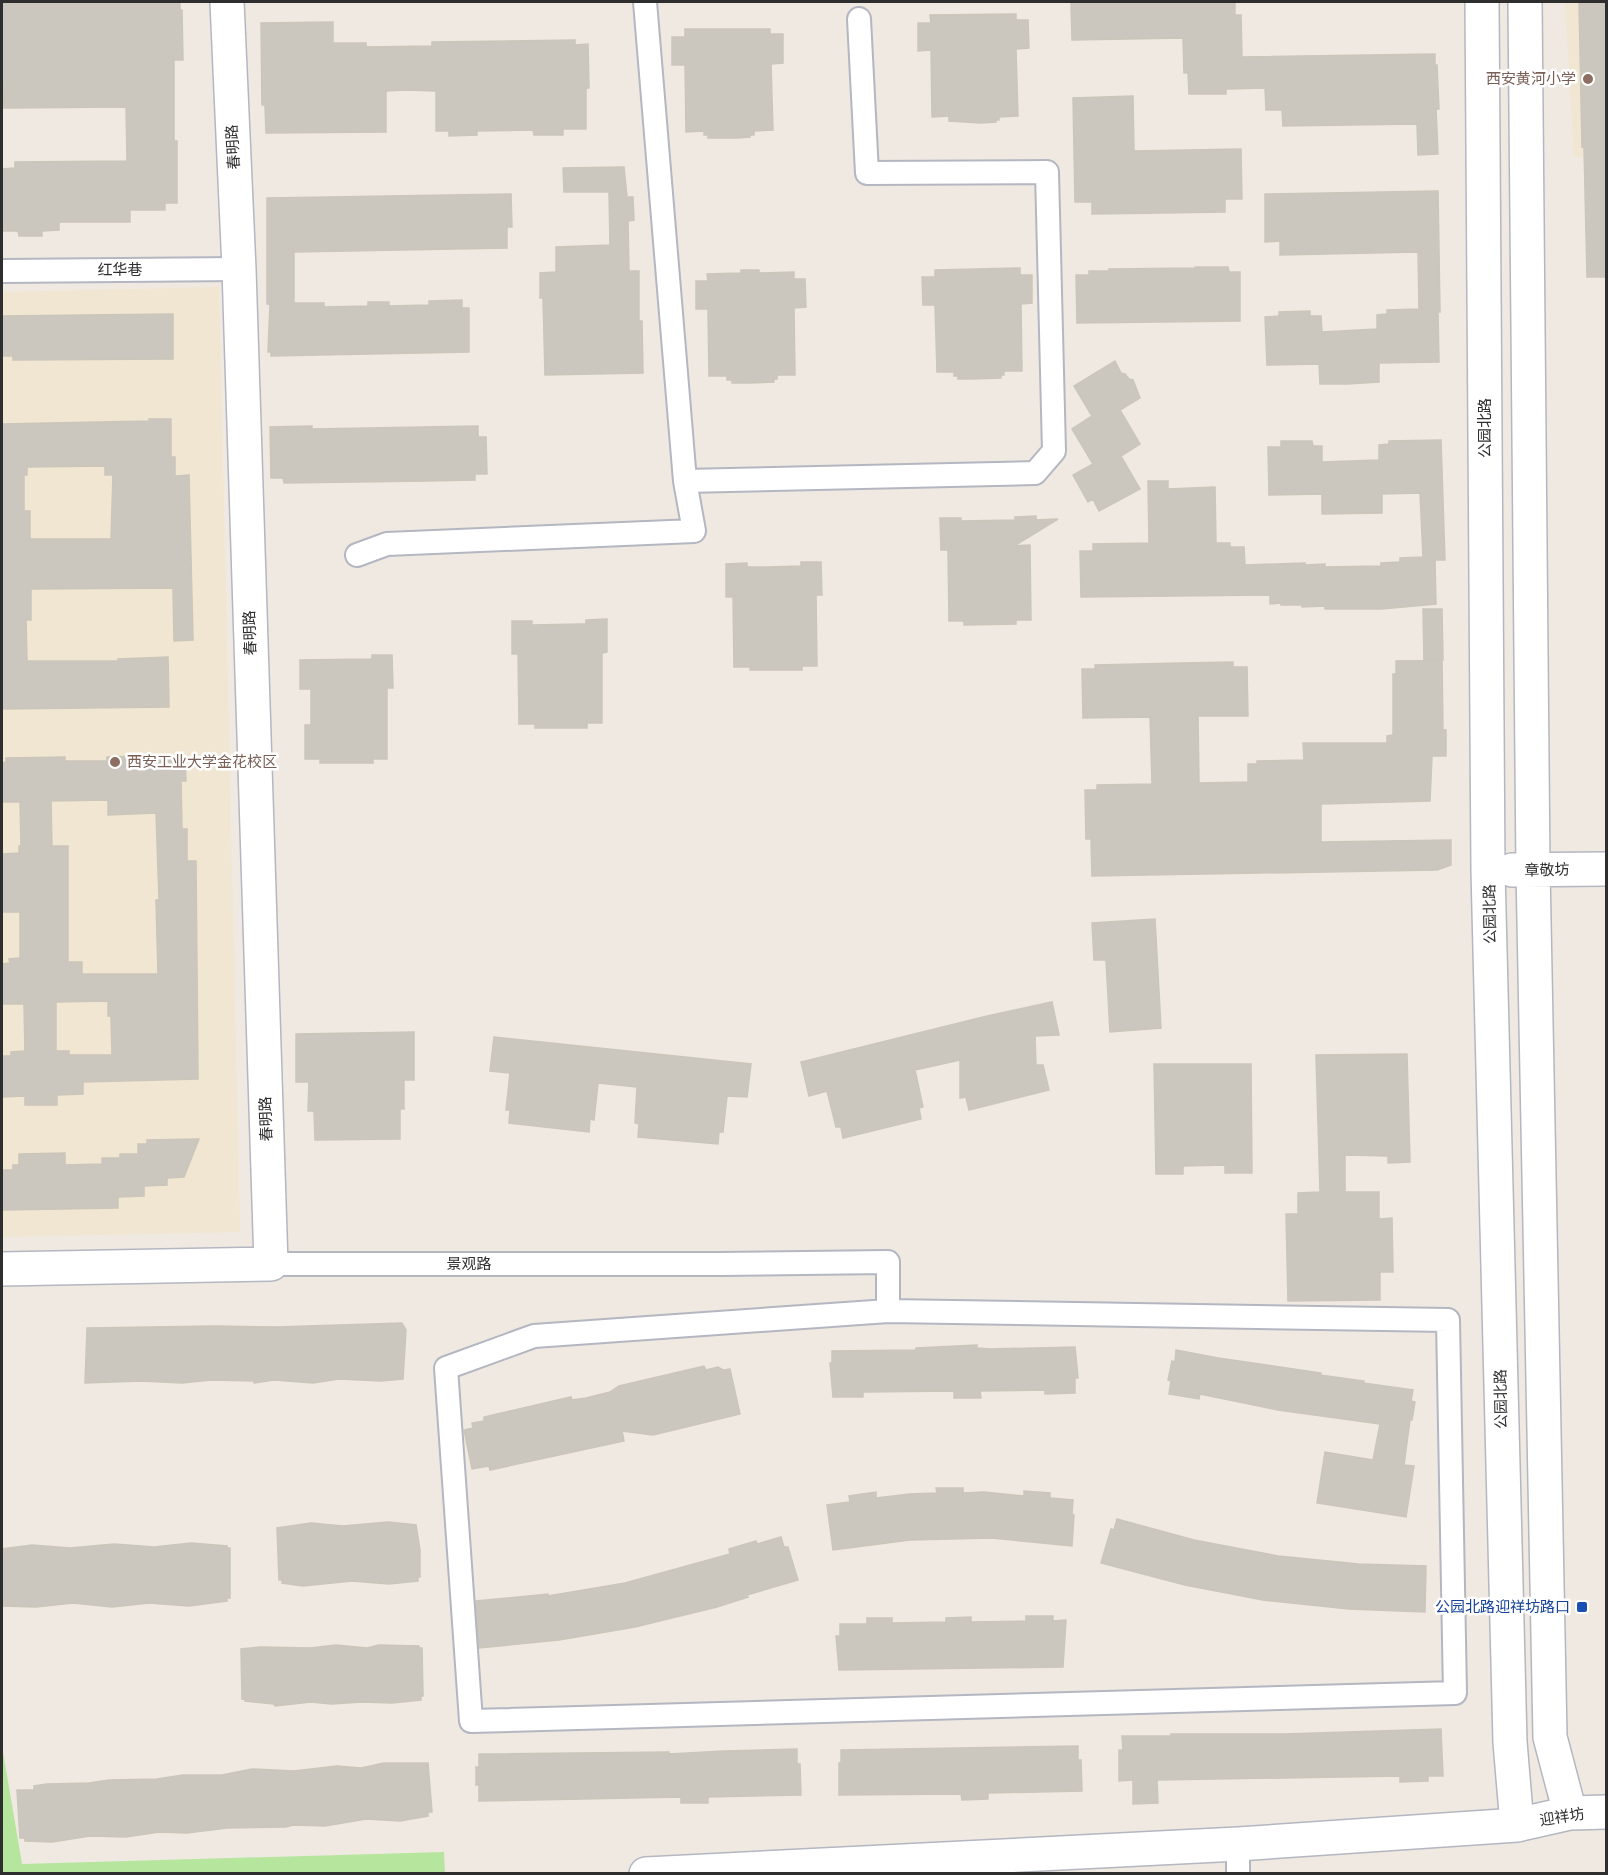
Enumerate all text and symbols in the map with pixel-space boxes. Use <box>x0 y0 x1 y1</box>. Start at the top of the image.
place label: 西安黄河小学 <box>1486 70 1576 88</box>
marker: 西安黄河小学 <box>1581 72 1595 86</box>
street label: 春明路 <box>223 124 243 170</box>
street label: 红华巷 <box>97 261 143 279</box>
street label: 公园北路 <box>1476 398 1494 458</box>
street label: 春明路 <box>240 610 260 656</box>
place label: 西安工业大学金花校区 <box>127 753 277 771</box>
marker: 西安工业大学金花校区 <box>108 755 122 769</box>
street label: 章敬坊 <box>1524 861 1570 879</box>
street label: 公园北路 <box>1480 884 1500 944</box>
street label: 春明路 <box>256 1096 276 1142</box>
street label: 景观路 <box>446 1255 492 1273</box>
street label: 公园北路 <box>1491 1369 1511 1429</box>
place label: 公园北路迎祥坊路口 <box>1435 1598 1570 1616</box>
marker: 公园北路迎祥坊路口 <box>1575 1600 1589 1614</box>
street label: 迎祥坊 <box>1538 1805 1586 1829</box>

